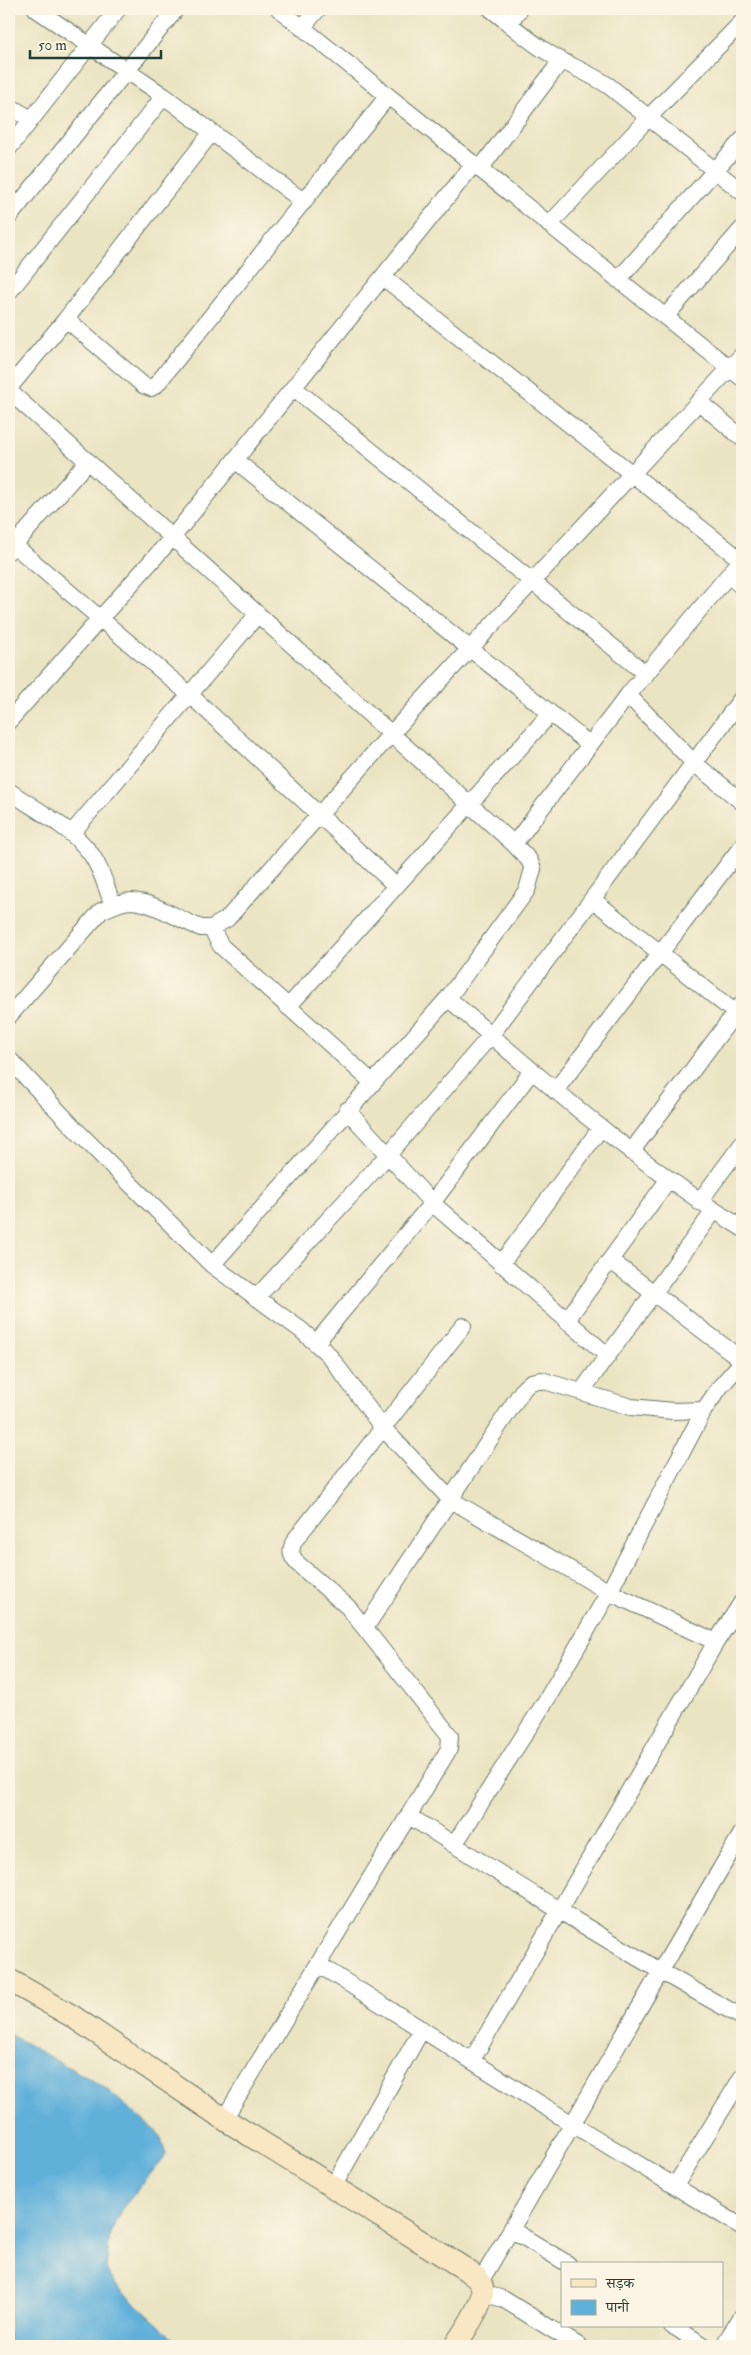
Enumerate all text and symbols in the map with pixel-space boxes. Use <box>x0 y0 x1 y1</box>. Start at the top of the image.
scale bar <box>30 28 161 60</box>
text: 50 m <box>38 36 67 55</box>
legend <box>561 2262 724 2328</box>
text: सड़क <box>605 2274 635 2293</box>
text: पानी <box>605 2298 630 2317</box>

